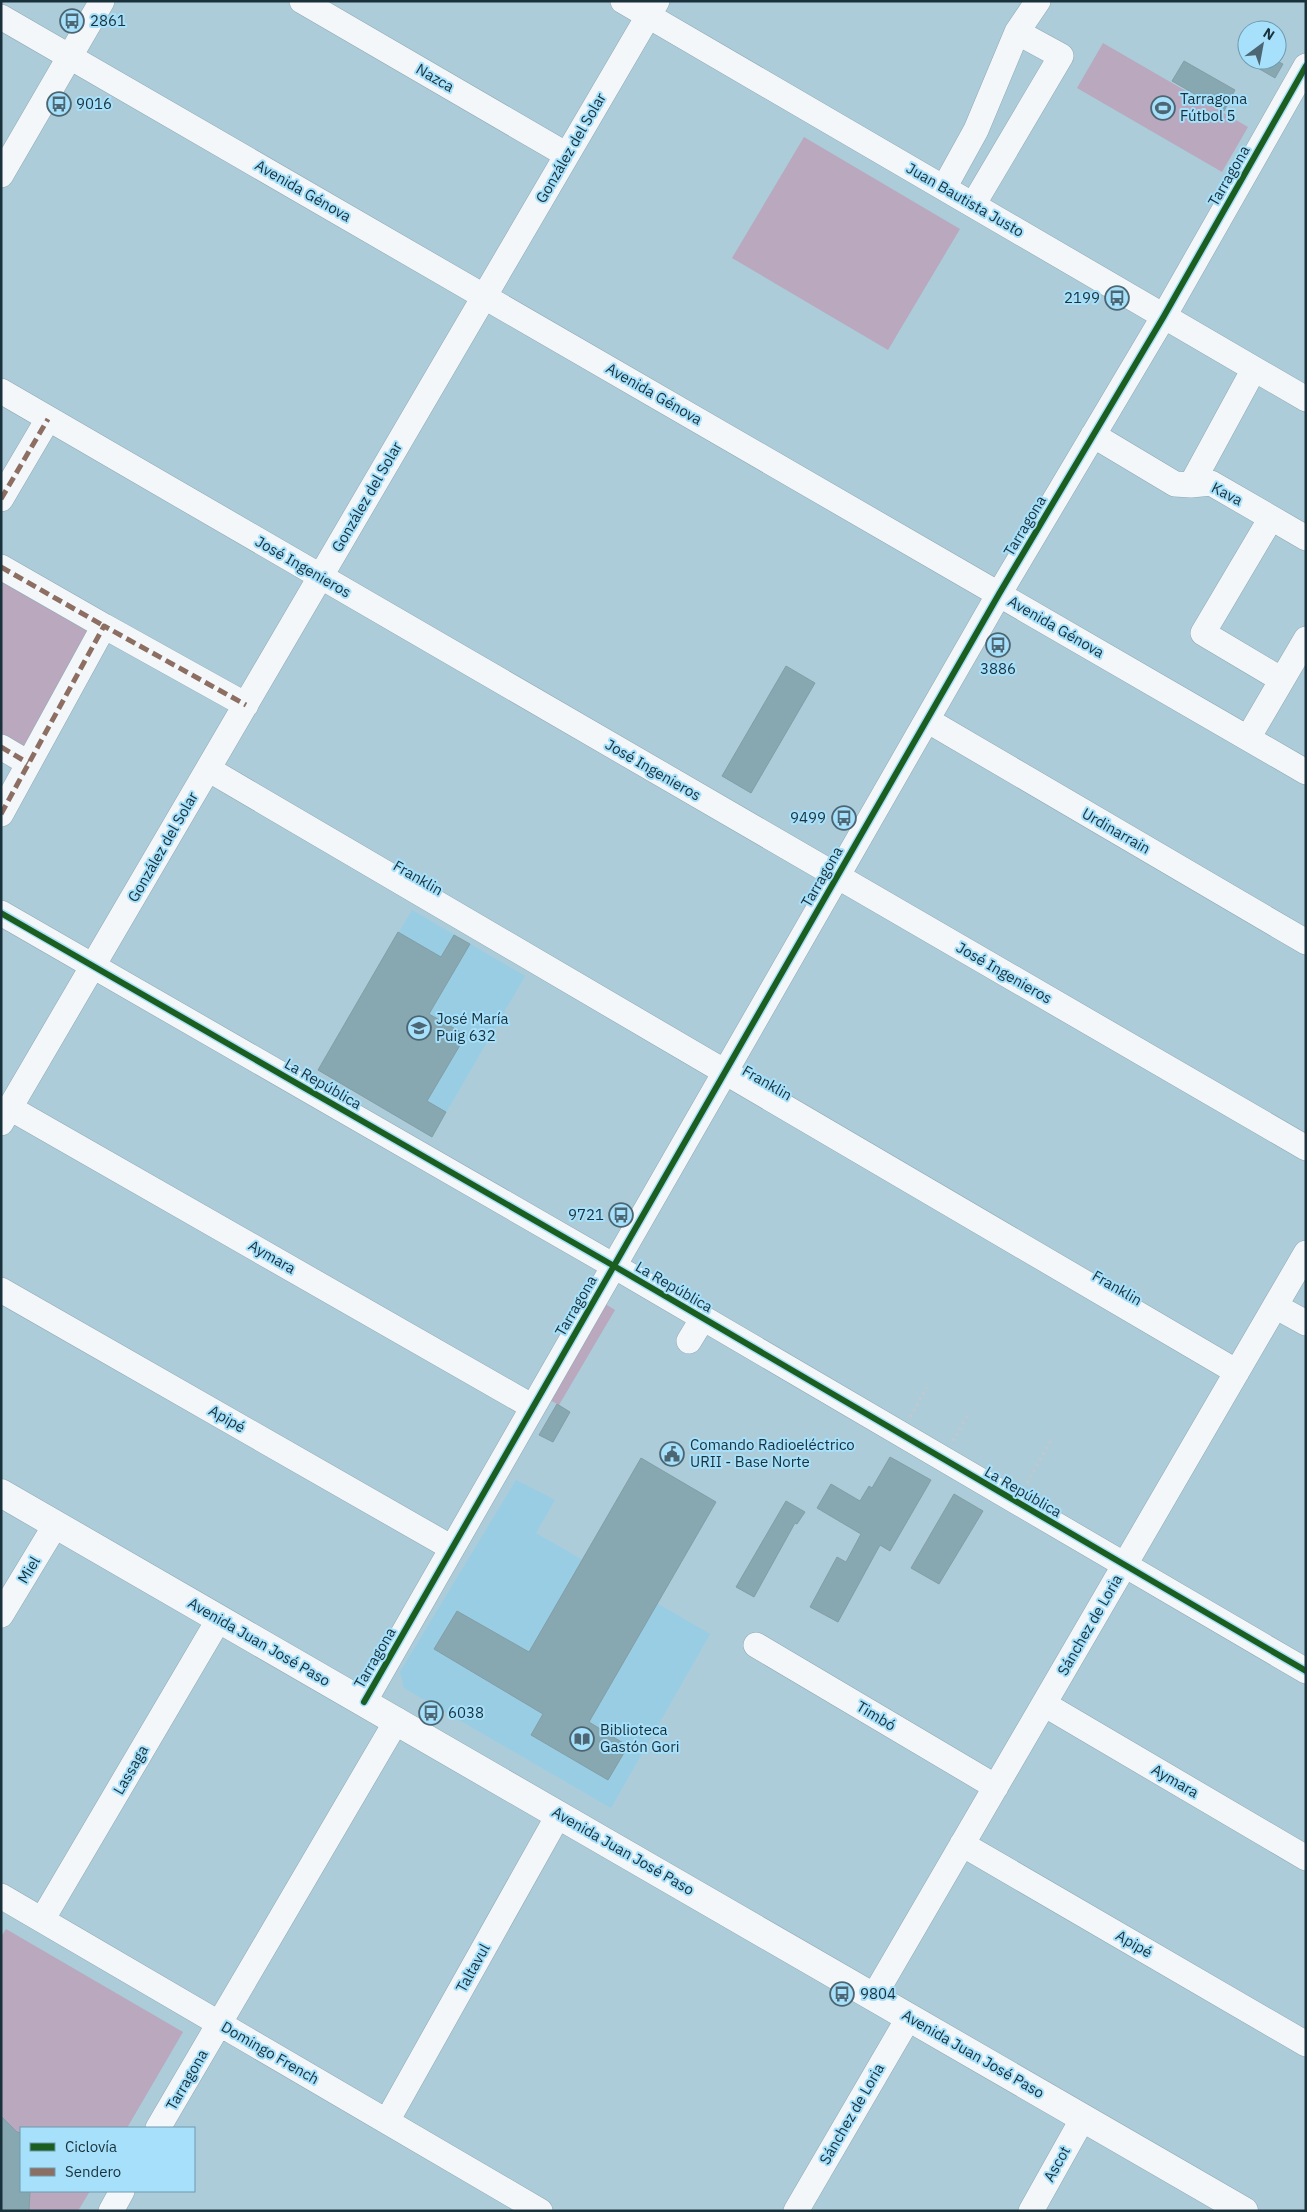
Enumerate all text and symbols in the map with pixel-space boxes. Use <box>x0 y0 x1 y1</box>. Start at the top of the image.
bus stop icon: 2861 <box>59 8 85 34</box>
place label: 2861 <box>90 11 126 30</box>
north arrow <box>1237 20 1287 70</box>
text: N <box>1260 24 1278 44</box>
street label: Nazca <box>413 59 458 96</box>
street label: González del Solar <box>531 89 610 206</box>
place label: Tarragona Fútbol 5 <box>1180 89 1247 125</box>
bus stop icon: 9016 <box>46 91 72 117</box>
place label: 9016 <box>76 94 112 113</box>
sports icon: Tarragona Fútbol 5 <box>1150 95 1176 121</box>
street label: Tarragona <box>1204 142 1254 210</box>
street label: Avenida Génova <box>252 155 355 226</box>
street label: Juan Bautista Justo <box>903 158 1027 241</box>
bus stop icon: 2199 <box>1104 285 1130 311</box>
place label: 2199 <box>1064 288 1100 307</box>
street label: Avenida Génova <box>603 358 706 429</box>
street label: González del Solar <box>327 438 406 555</box>
street label: Kava <box>1208 478 1246 509</box>
street label: Tarragona <box>999 492 1050 559</box>
street label: José Ingenieros <box>252 531 354 602</box>
street label: Avenida Génova <box>1005 591 1108 662</box>
bus stop icon: 3886 <box>985 632 1011 658</box>
place label: 3886 <box>980 659 1016 678</box>
street label: José Ingenieros <box>602 734 704 805</box>
street label: González del Solar <box>123 788 202 905</box>
street label: Urdinarrain <box>1079 803 1154 858</box>
bus stop icon: 9499 <box>831 805 857 831</box>
place label: 9499 <box>790 808 826 827</box>
street label: Tarragona <box>797 843 847 911</box>
street label: Franklin <box>390 856 447 899</box>
street label: José Ingenieros <box>953 937 1055 1008</box>
place label: José María Puig 632 <box>436 1009 509 1045</box>
school or university icon: José María Puig 632 <box>406 1015 432 1041</box>
street label: La República <box>281 1054 365 1113</box>
street label: Franklin <box>739 1061 796 1104</box>
bus stop icon: 9721 <box>608 1202 634 1228</box>
place label: 9721 <box>568 1205 604 1224</box>
street label: Aymara <box>245 1235 299 1278</box>
street label: La República <box>632 1257 716 1316</box>
street label: Franklin <box>1089 1266 1146 1309</box>
street label: Tarragona <box>551 1272 601 1340</box>
street label: Apipé <box>206 1401 249 1437</box>
place label: Comando Radioeléctrico URII - Base Norte <box>690 1435 855 1471</box>
public building icon: Comando Radioeléctrico URII - Base Norte <box>659 1441 685 1467</box>
street label: La República <box>981 1462 1065 1521</box>
street label: Miel <box>13 1553 44 1587</box>
street label: Sánchez de Loria <box>1053 1571 1126 1679</box>
street label: Avenida Juan José Paso <box>185 1593 334 1690</box>
street label: Tarragona <box>350 1624 400 1692</box>
street label: Timbó <box>853 1696 899 1735</box>
bus stop icon: 6038 <box>418 1700 444 1726</box>
place label: 6038 <box>448 1703 484 1722</box>
place label: Biblioteca Gastón Gori <box>600 1720 679 1756</box>
library icon: Biblioteca Gastón Gori <box>569 1726 595 1752</box>
street label: Lassaga <box>109 1742 152 1798</box>
street label: Aymara <box>1148 1759 1202 1802</box>
street label: Avenida Juan José Paso <box>549 1802 698 1899</box>
street label: Apipé <box>1113 1926 1156 1962</box>
street label: Taltavul <box>451 1940 494 1995</box>
bus stop icon: 9804 <box>829 1981 855 2007</box>
place label: 9804 <box>860 1984 896 2003</box>
street label: Avenida Juan José Paso <box>899 2005 1048 2102</box>
street label: Domingo French <box>218 2017 323 2088</box>
street label: Tarragona <box>162 2046 212 2114</box>
street label: Sánchez de Loria <box>815 2060 888 2168</box>
legend <box>20 2127 195 2192</box>
text: Ciclovía <box>65 2137 117 2156</box>
street label: Ascot <box>1039 2143 1074 2185</box>
text: Sendero <box>65 2162 121 2181</box>

